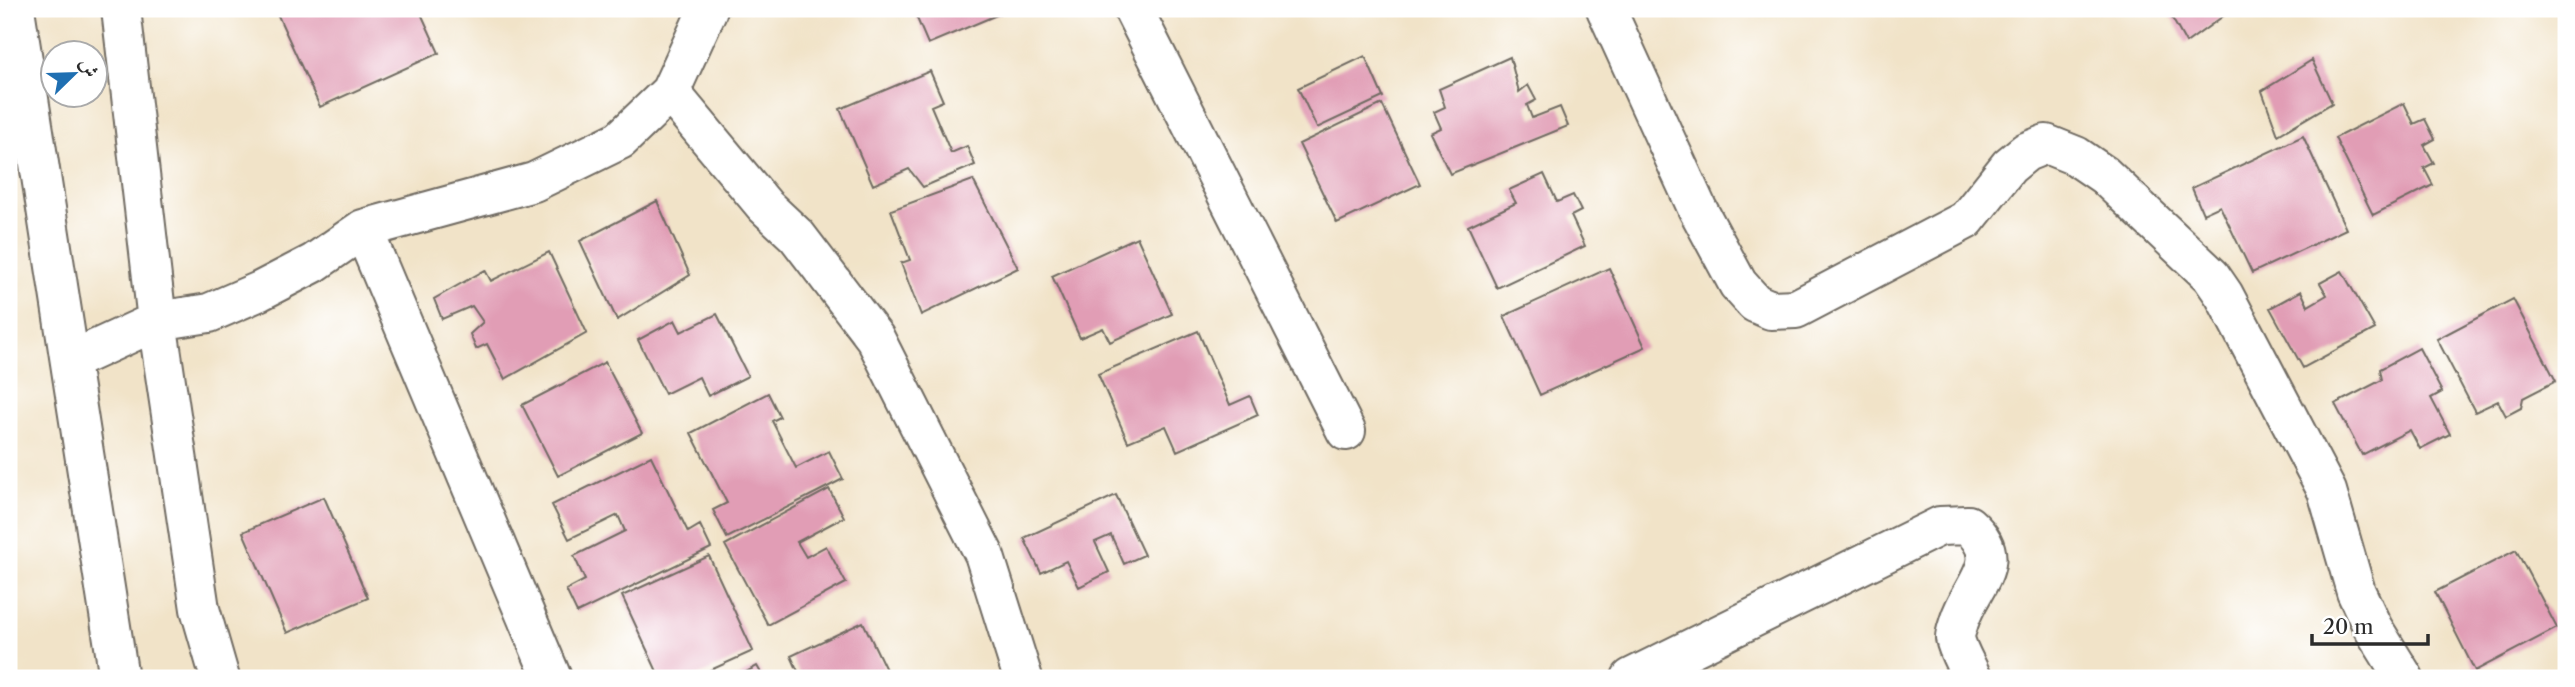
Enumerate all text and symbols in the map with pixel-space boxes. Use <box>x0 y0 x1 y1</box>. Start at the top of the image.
north arrow <box>38 38 108 108</box>
text: ش <box>75 54 103 81</box>
scale bar <box>2312 603 2428 647</box>
text: 20 m <box>2323 614 2374 639</box>

